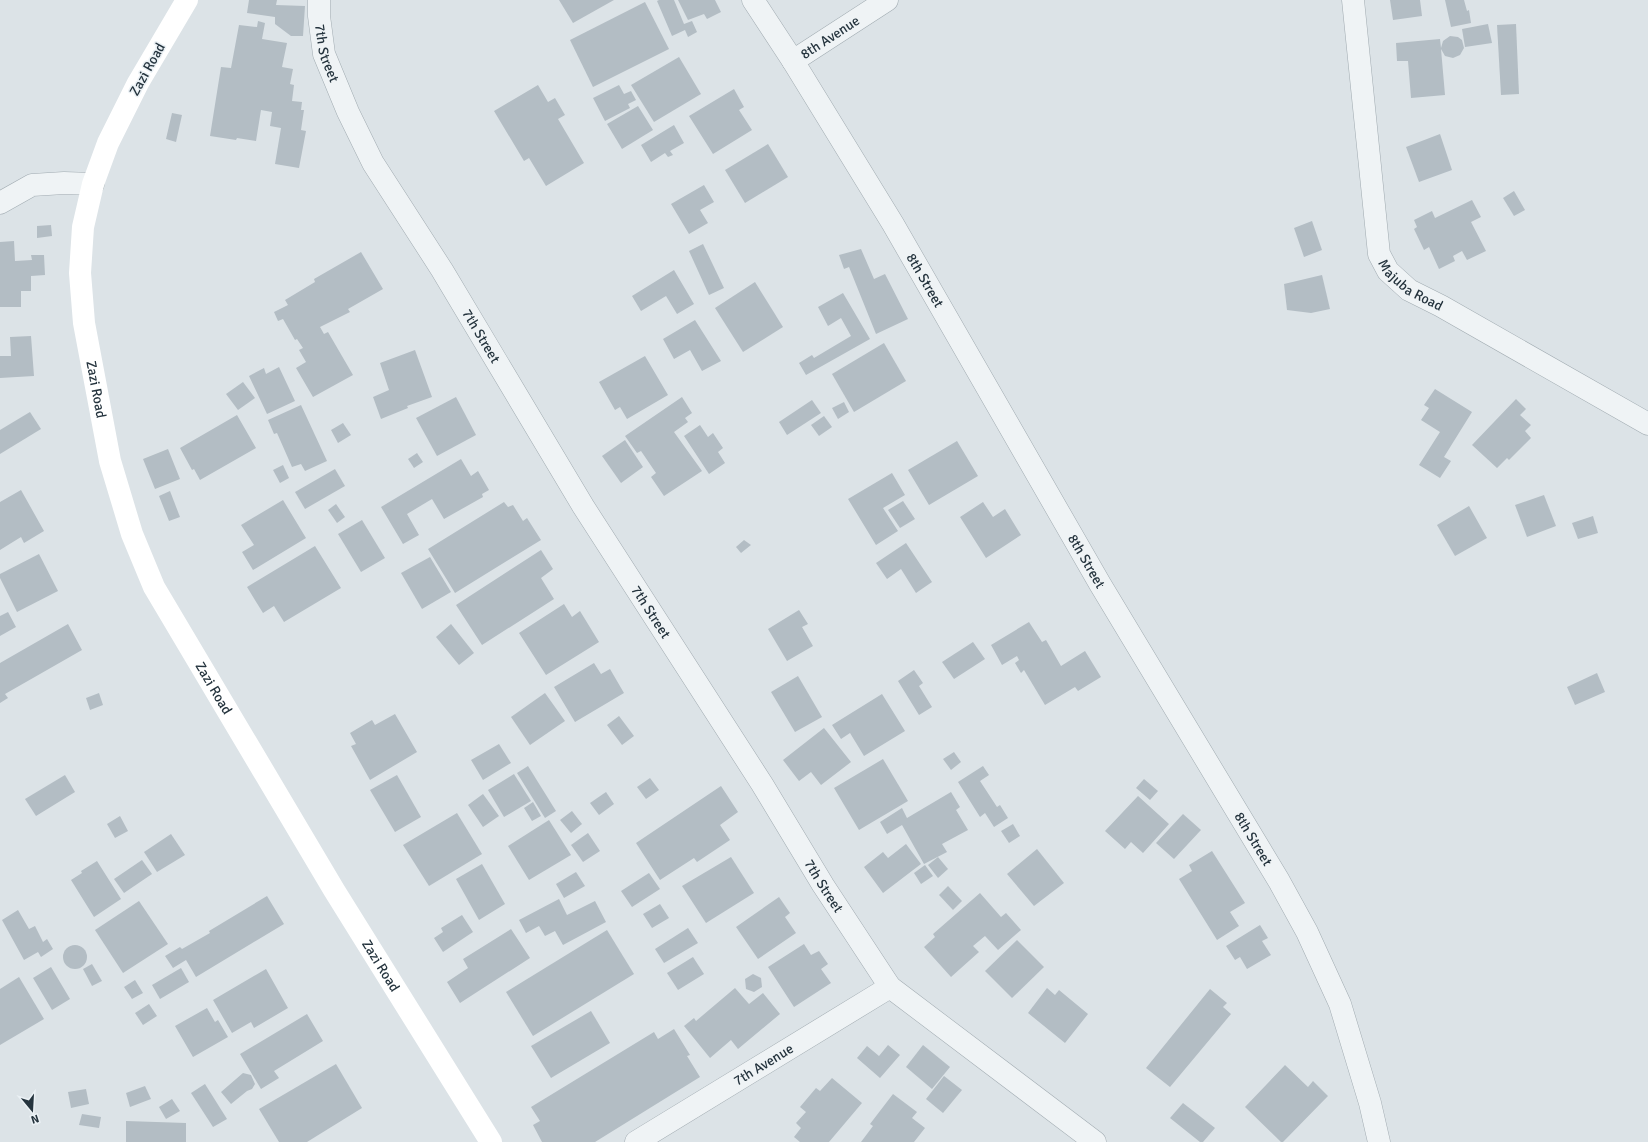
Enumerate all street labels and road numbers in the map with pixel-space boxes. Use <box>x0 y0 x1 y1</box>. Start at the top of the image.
street label: 8th Avenue <box>797 12 863 63</box>
street label: 7th Street <box>311 23 343 85</box>
street label: Zazi Road <box>126 40 169 99</box>
street label: 8th Street <box>903 250 947 311</box>
street label: Majuba Road <box>1374 256 1446 315</box>
street label: 7th Street <box>458 306 504 366</box>
street label: Zazi Road <box>82 359 110 419</box>
street label: 8th Street <box>1064 531 1109 592</box>
street label: 7th Street <box>627 582 674 642</box>
street label: Zazi Road <box>191 659 236 717</box>
street label: 8th Street <box>1230 809 1276 869</box>
street label: 7th Street <box>801 856 847 916</box>
street label: Zazi Road <box>358 937 403 995</box>
street label: 7th Avenue <box>730 1040 796 1090</box>

